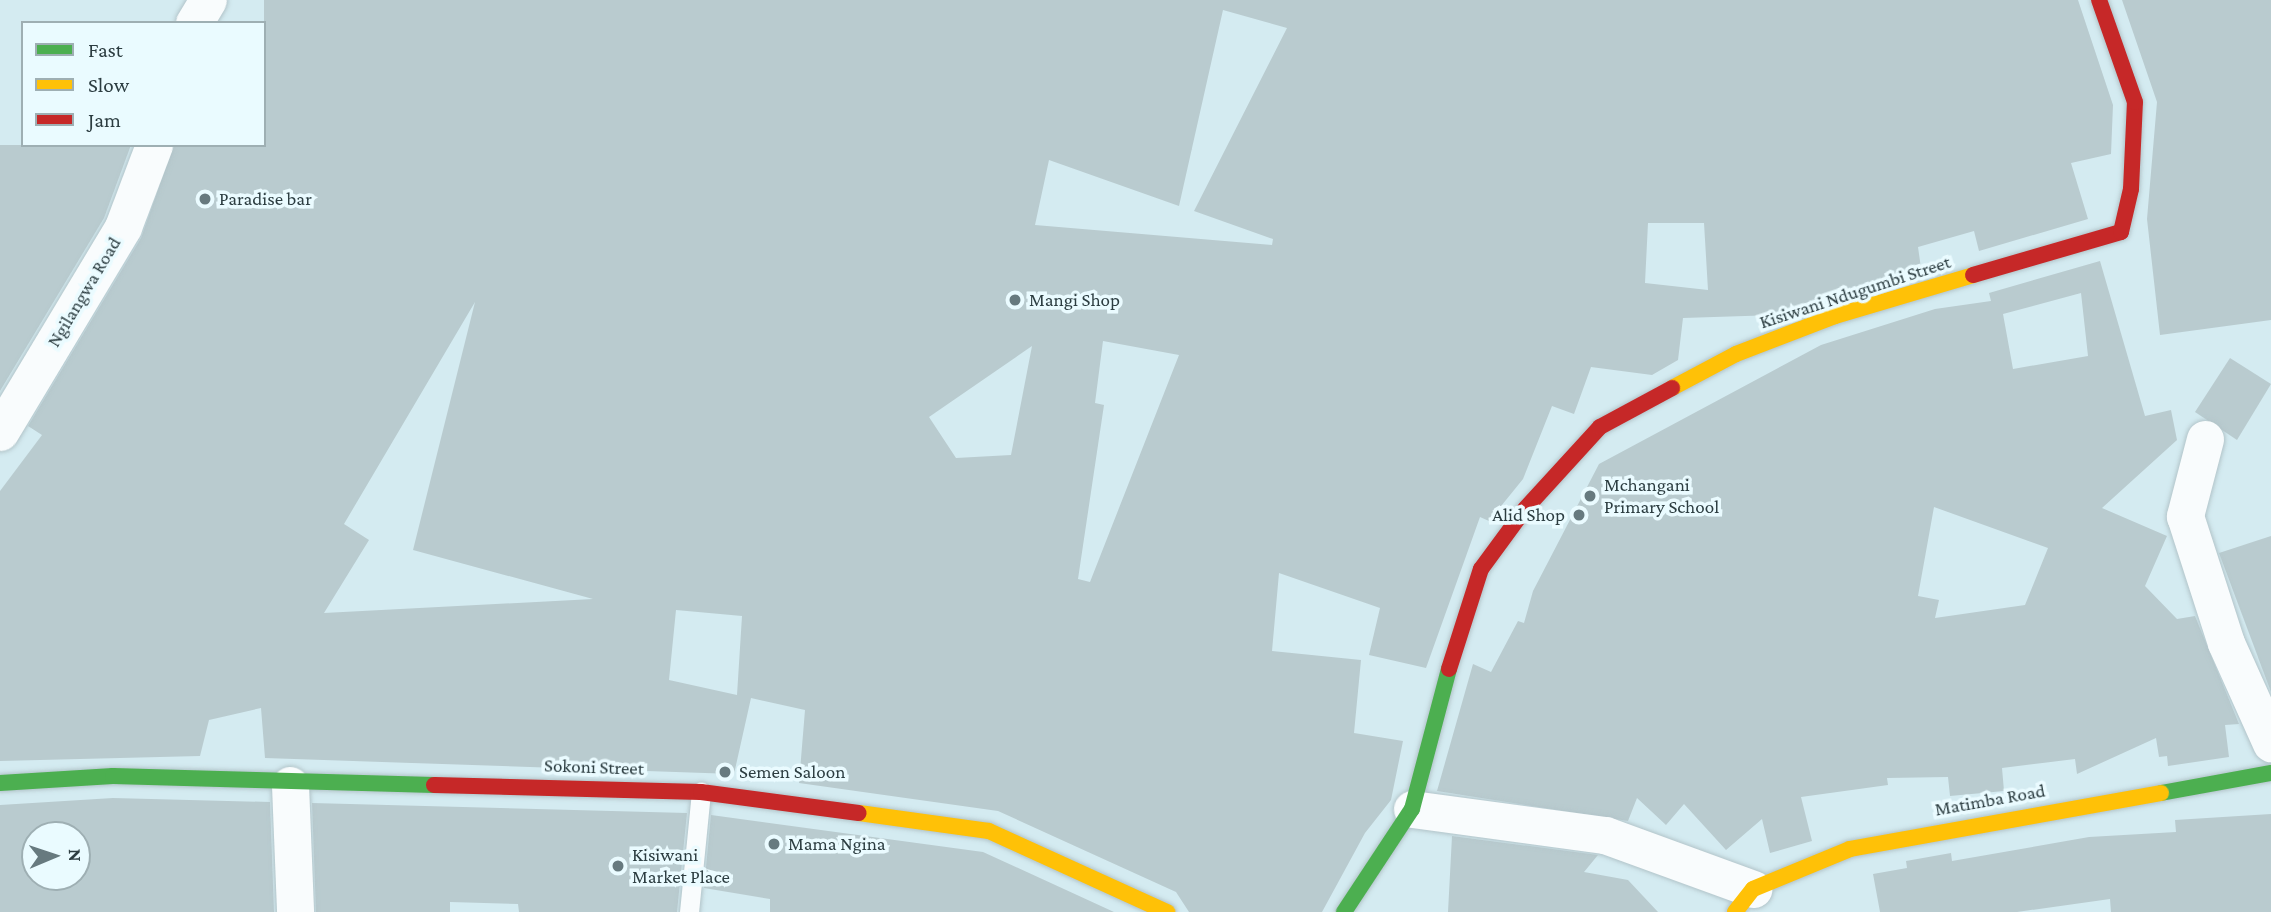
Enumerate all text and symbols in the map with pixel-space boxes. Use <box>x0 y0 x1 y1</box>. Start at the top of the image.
legend <box>21 21 266 147</box>
text: Fast <box>88 38 123 62</box>
text: Slow <box>88 73 129 97</box>
text: Jam <box>88 108 121 132</box>
place label: Paradise bar <box>219 188 312 210</box>
marker: Paradise bar <box>197 191 213 207</box>
street label: Ngilangwa Road <box>42 233 126 351</box>
street label: Kisiwani Ndugumbi Street <box>1757 250 1953 334</box>
place label: Mangi Shop <box>1029 289 1120 311</box>
marker: Mangi Shop <box>1007 292 1023 308</box>
place label: Mchangani Primary School <box>1604 474 1719 518</box>
marker: Mchangani Primary School <box>1582 488 1598 504</box>
place label: Alid Shop <box>1492 504 1565 526</box>
marker: Alid Shop <box>1571 507 1587 523</box>
street label: Sokoni Street <box>544 754 644 780</box>
place label: Semen Saloon <box>739 761 845 783</box>
marker: Semen Saloon <box>717 764 733 780</box>
street label: Matimba Road <box>1933 779 2047 821</box>
north arrow <box>21 821 91 891</box>
place label: Mama Ngina <box>788 833 886 855</box>
marker: Mama Ngina <box>766 836 782 852</box>
place label: Kisiwani Market Place <box>632 844 730 888</box>
text: N <box>65 848 86 862</box>
marker: Kisiwani Market Place <box>610 858 626 874</box>

